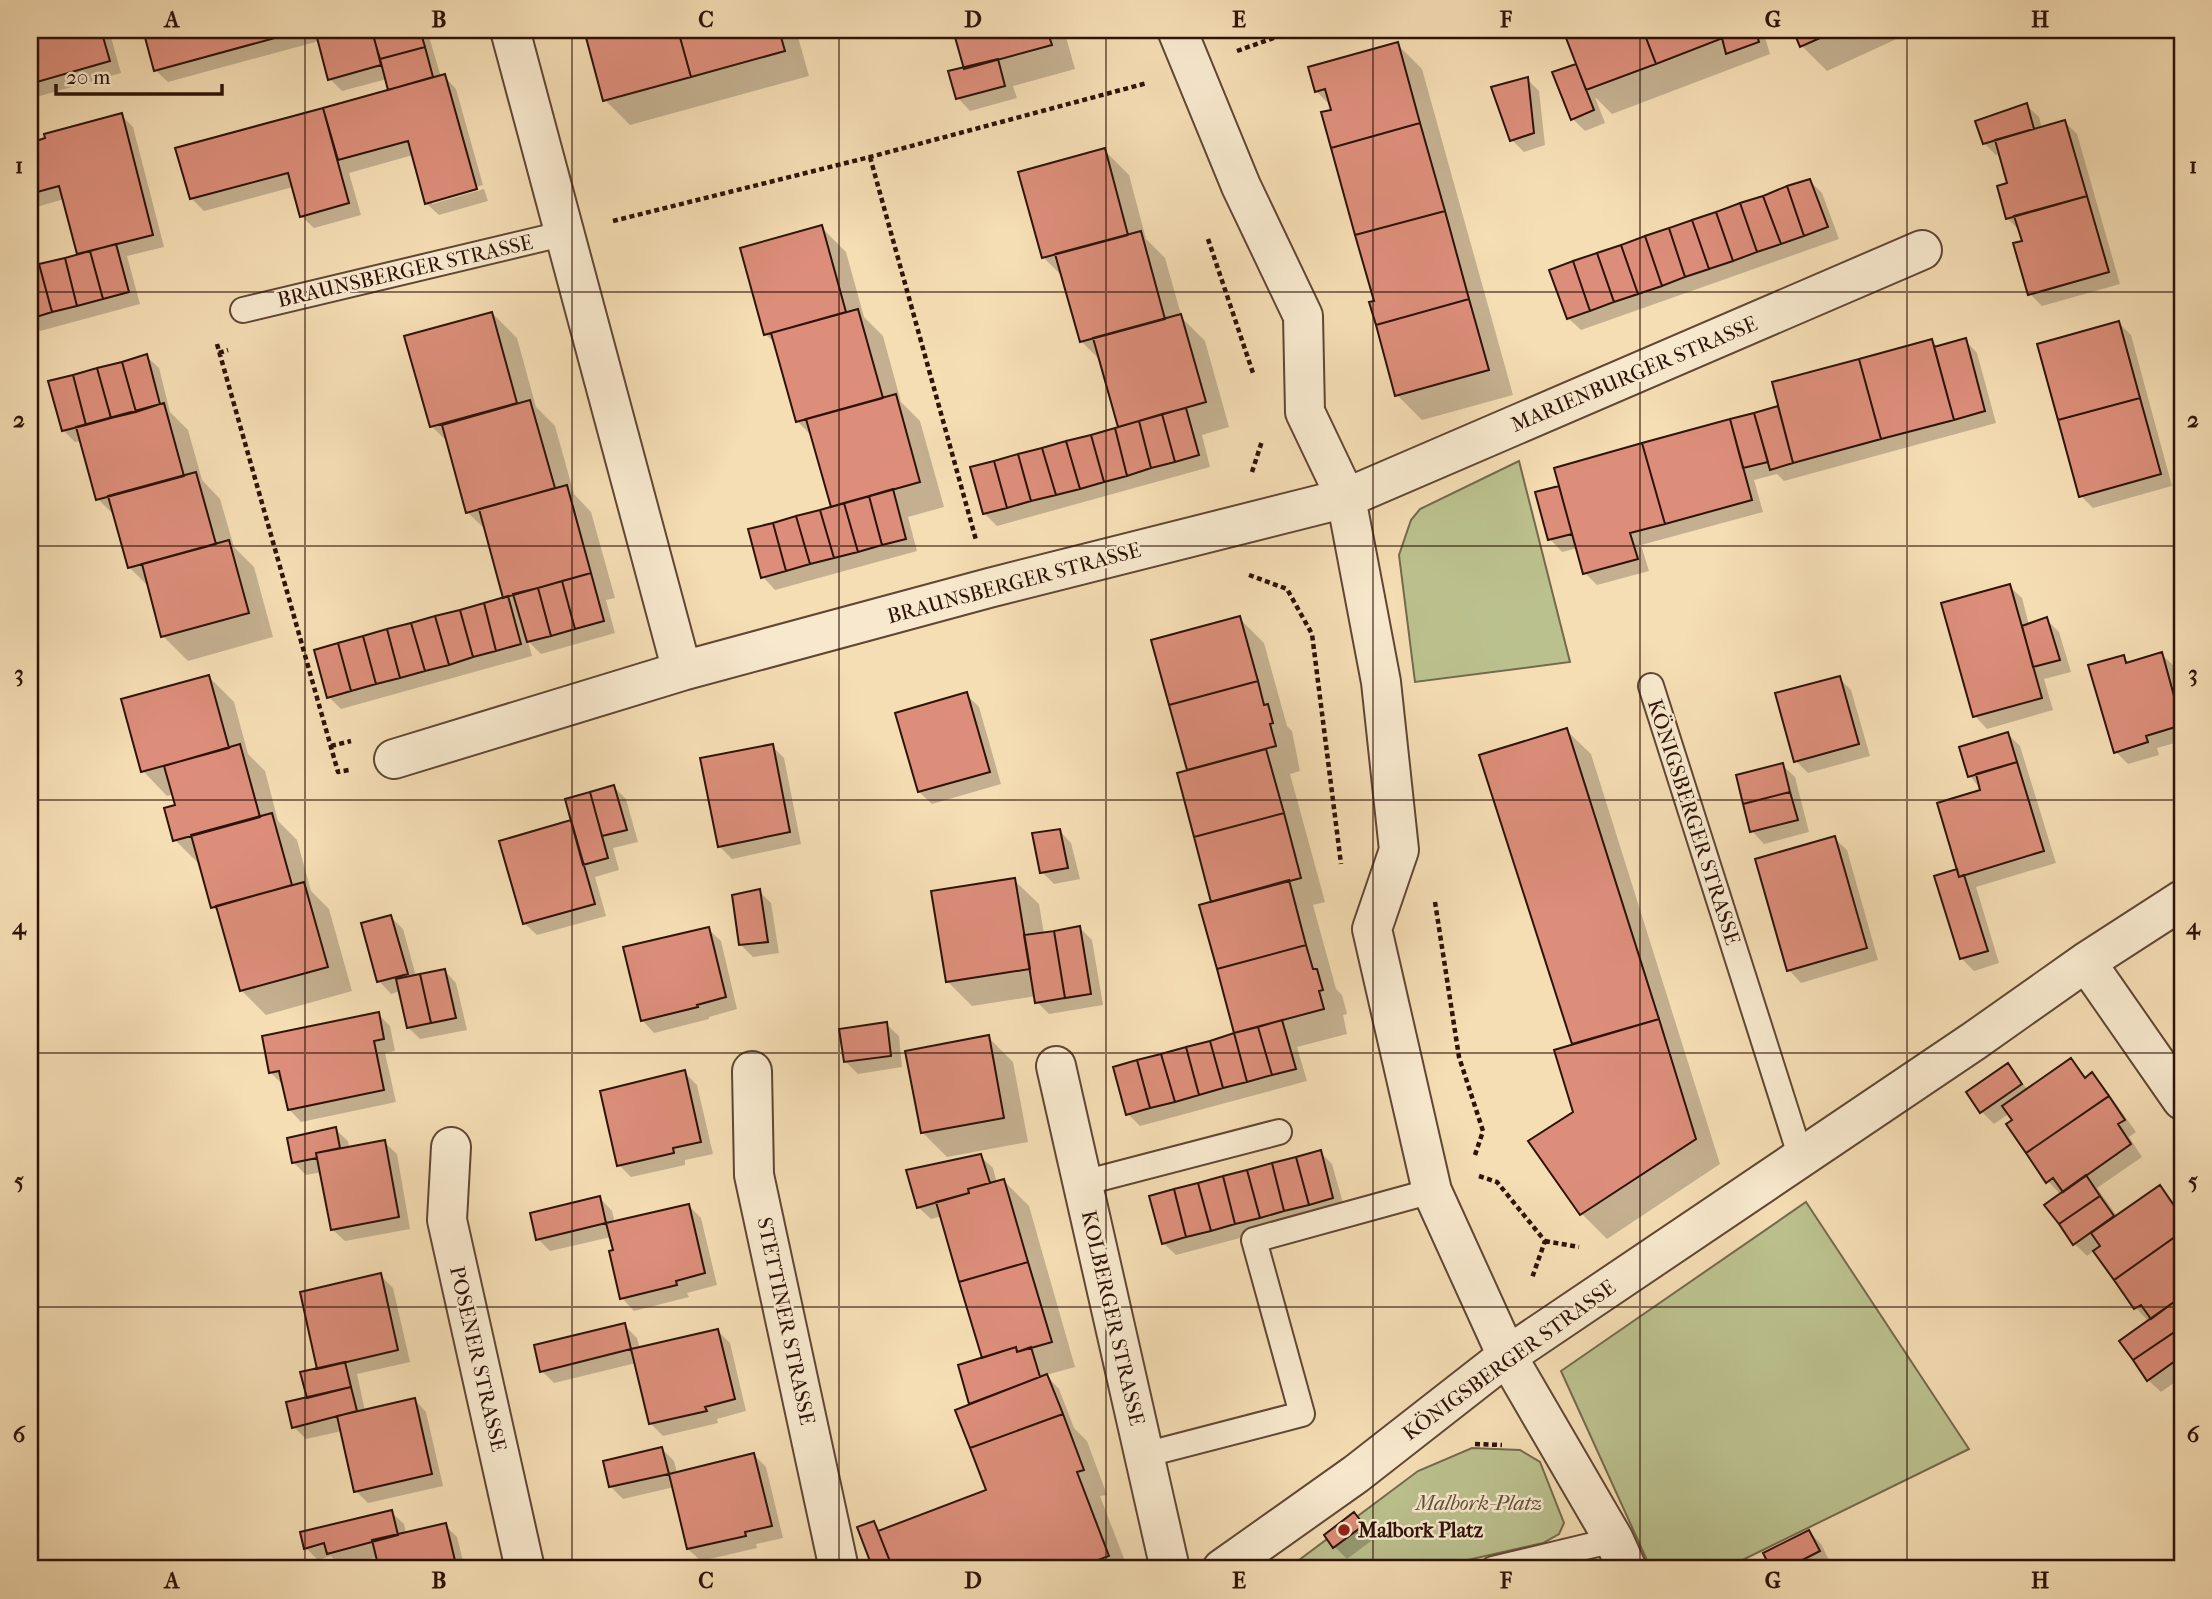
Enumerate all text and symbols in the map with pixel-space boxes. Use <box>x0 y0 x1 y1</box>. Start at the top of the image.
text: A <box>163 6 181 33</box>
text: B <box>432 6 447 33</box>
text: C <box>698 6 714 33</box>
text: D <box>964 6 982 33</box>
text: E <box>1232 6 1246 33</box>
text: F <box>1499 6 1513 33</box>
text: G <box>1765 6 1781 33</box>
text: H <box>2031 6 2049 33</box>
scale bar <box>56 52 222 96</box>
text: 20 m <box>66 65 111 89</box>
text: 1 <box>15 152 23 179</box>
text: 1 <box>2189 152 2197 179</box>
street label: BRAUNSBERGER STRASSE <box>275 230 535 312</box>
street label: MARIENBURGER STRASSE <box>1507 311 1761 437</box>
text: 2 <box>13 406 25 433</box>
text: 2 <box>2187 406 2199 433</box>
street label: BRAUNSBERGER STRASSE <box>885 538 1144 628</box>
text: 3 <box>14 660 24 687</box>
text: 3 <box>2188 660 2198 687</box>
street label: KÖNIGSBERGER STRASSE <box>1643 696 1745 948</box>
text: 4 <box>11 913 27 940</box>
text: 4 <box>2185 913 2201 940</box>
text: 5 <box>14 1167 24 1194</box>
text: 5 <box>2188 1167 2198 1194</box>
street label: KOLBERGER STRASSE <box>1077 1208 1149 1428</box>
street label: STETTINER STRASSE <box>752 1215 820 1427</box>
street label: POSENER STRASSE <box>445 1264 511 1454</box>
street label: KÖNIGSBERGER STRASSE <box>1398 1275 1620 1445</box>
text: 6 <box>13 1421 26 1448</box>
text: 6 <box>2187 1421 2200 1448</box>
park label: Malbork-Platz <box>1414 1491 1542 1515</box>
place label: Malbork Platz <box>1357 1518 1484 1542</box>
marker: Malbork Platz <box>1336 1522 1352 1538</box>
text: A <box>163 1567 181 1594</box>
text: B <box>432 1567 447 1594</box>
text: C <box>698 1567 714 1594</box>
text: D <box>964 1567 982 1594</box>
text: E <box>1232 1567 1246 1594</box>
text: F <box>1499 1567 1513 1594</box>
text: G <box>1765 1567 1781 1594</box>
text: H <box>2031 1567 2049 1594</box>

